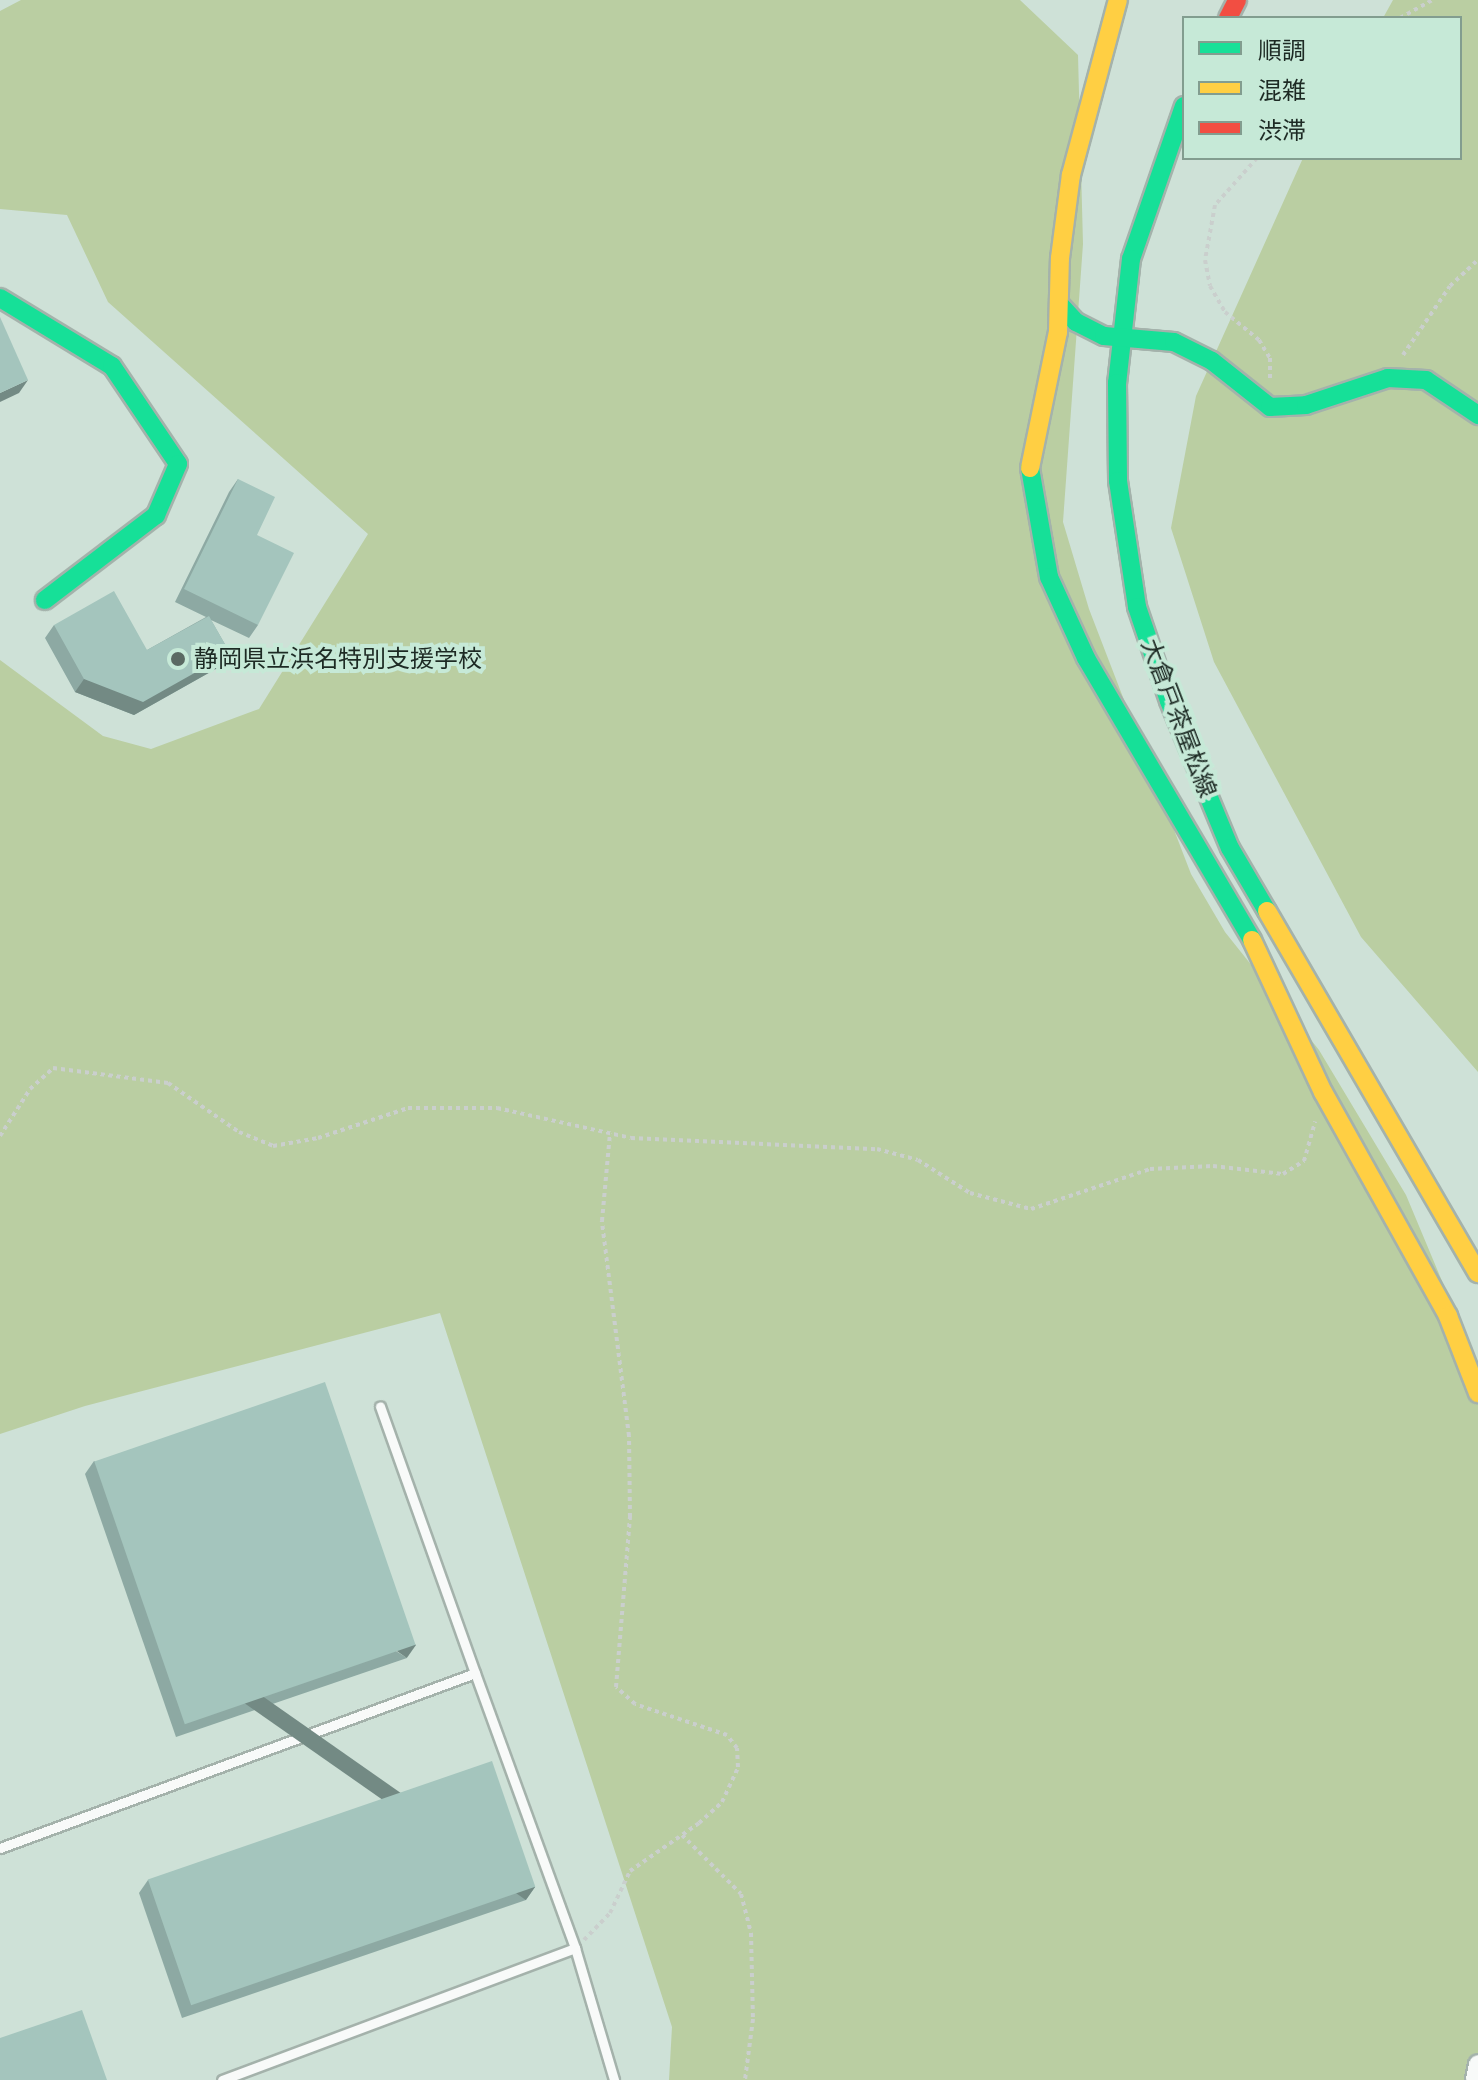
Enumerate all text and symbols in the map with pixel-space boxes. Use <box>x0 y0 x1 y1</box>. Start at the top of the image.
legend <box>1182 16 1462 160</box>
text: 順調 <box>1258 36 1306 64</box>
text: 混雑 <box>1258 76 1306 104</box>
text: 渋滞 <box>1258 116 1306 144</box>
street label: 大倉戸茶屋松線 <box>1135 634 1223 802</box>
place label: 静岡県立浜名特別支援学校 <box>194 645 482 673</box>
marker: 静岡県立浜名特別支援学校 <box>169 650 187 668</box>

